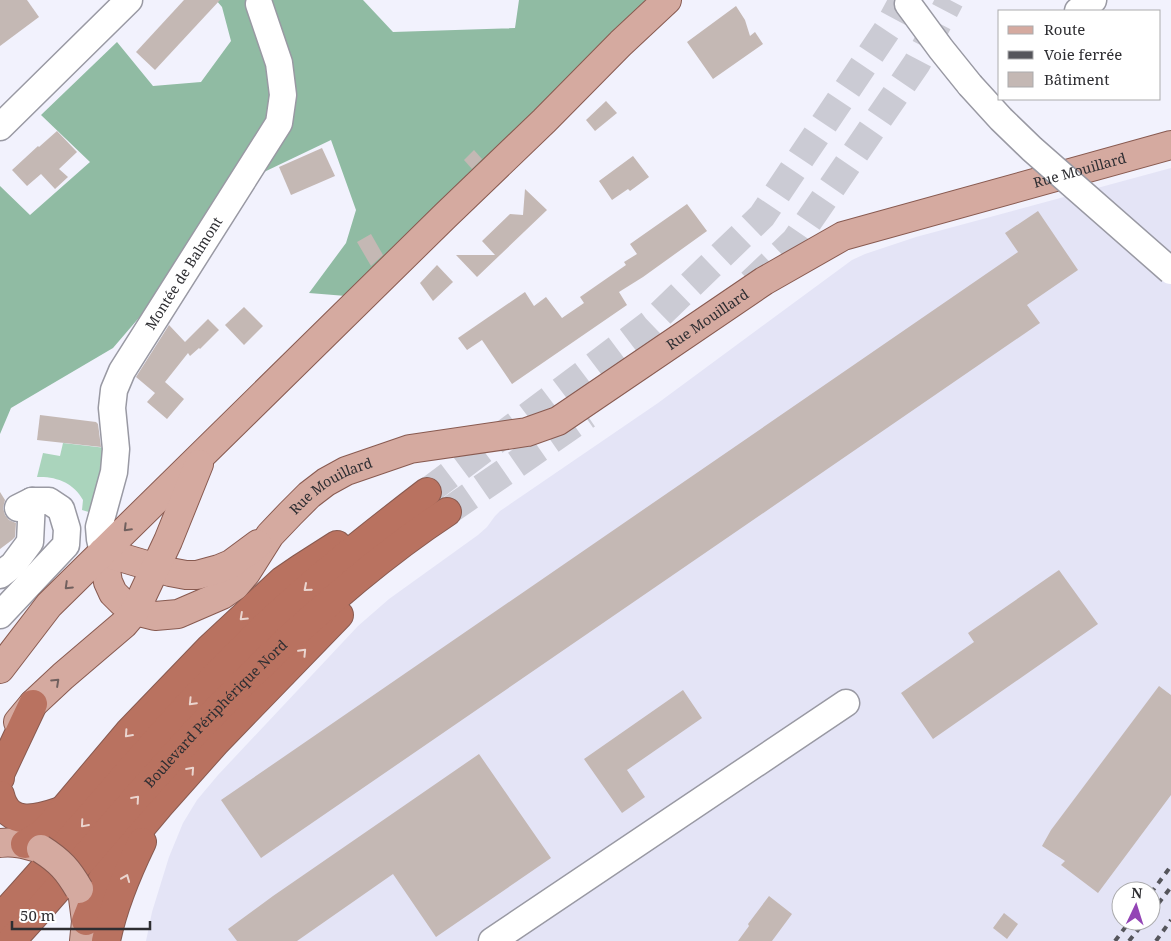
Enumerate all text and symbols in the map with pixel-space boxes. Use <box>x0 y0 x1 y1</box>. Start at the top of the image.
legend <box>998 10 1161 100</box>
text: Route <box>1044 19 1085 39</box>
text: Voie ferrée <box>1044 44 1122 64</box>
text: Bâtiment <box>1044 69 1110 89</box>
street label: Rue Mouillard <box>1031 148 1129 192</box>
street label: Montée de Balmont <box>141 213 226 333</box>
street label: Rue Mouillard <box>662 284 752 354</box>
street label: Rue Mouillard <box>285 453 375 518</box>
one-way arrow <box>123 523 132 532</box>
one-way arrow <box>65 580 74 589</box>
one-way arrow <box>304 583 313 592</box>
one-way arrow <box>239 611 248 620</box>
street label: Boulevard Périphérique Nord <box>140 635 291 791</box>
one-way arrow <box>298 649 307 658</box>
one-way arrow <box>50 679 59 688</box>
one-way arrow <box>189 697 198 706</box>
one-way arrow <box>125 728 134 737</box>
one-way arrow <box>186 766 195 775</box>
one-way arrow <box>130 796 138 805</box>
one-way arrow <box>81 819 90 828</box>
one-way arrow <box>119 874 130 883</box>
north arrow <box>1111 881 1161 931</box>
text: N <box>1131 883 1143 902</box>
scale bar <box>12 898 150 930</box>
text: 50 m <box>20 905 55 925</box>

